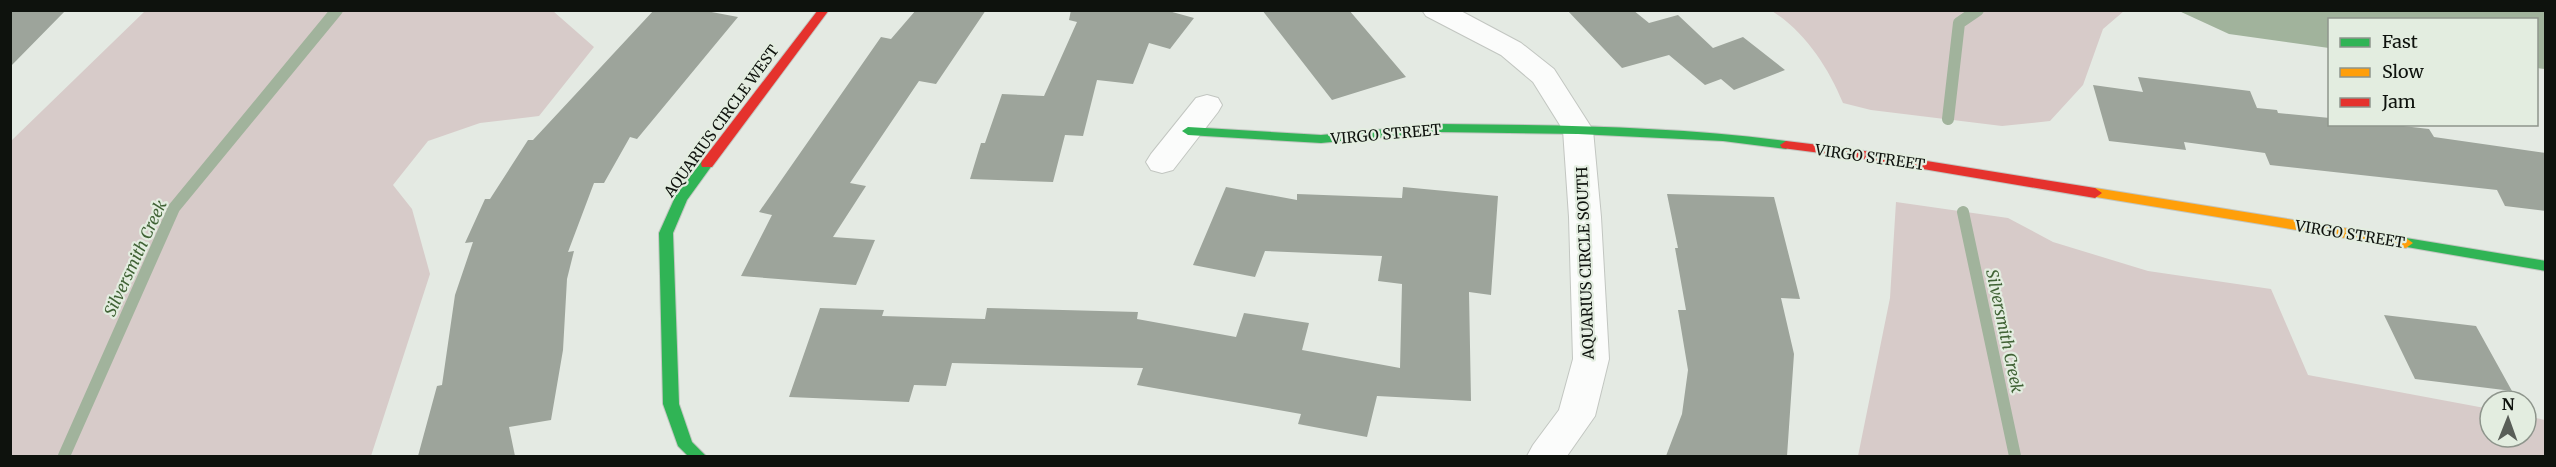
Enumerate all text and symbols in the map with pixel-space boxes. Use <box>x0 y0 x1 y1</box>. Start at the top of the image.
legend <box>2328 18 2538 126</box>
text: Fast <box>2382 30 2418 53</box>
street label: AQUARIUS CIRCLE WEST <box>659 41 783 201</box>
text: Slow <box>2382 60 2425 83</box>
text: Jam <box>2381 90 2416 113</box>
street label: VIRGO STREET <box>1329 120 1443 148</box>
street label: VIRGO STREET <box>1813 140 1927 174</box>
street label: AQUARIUS CIRCLE SOUTH <box>1572 166 1598 361</box>
water label: Silversmith Creek <box>99 197 171 319</box>
street label: VIRGO STREET <box>2293 216 2407 252</box>
water label: Silversmith Creek <box>1982 268 2028 395</box>
north arrow <box>2478 389 2538 449</box>
text: N <box>2502 394 2515 414</box>

